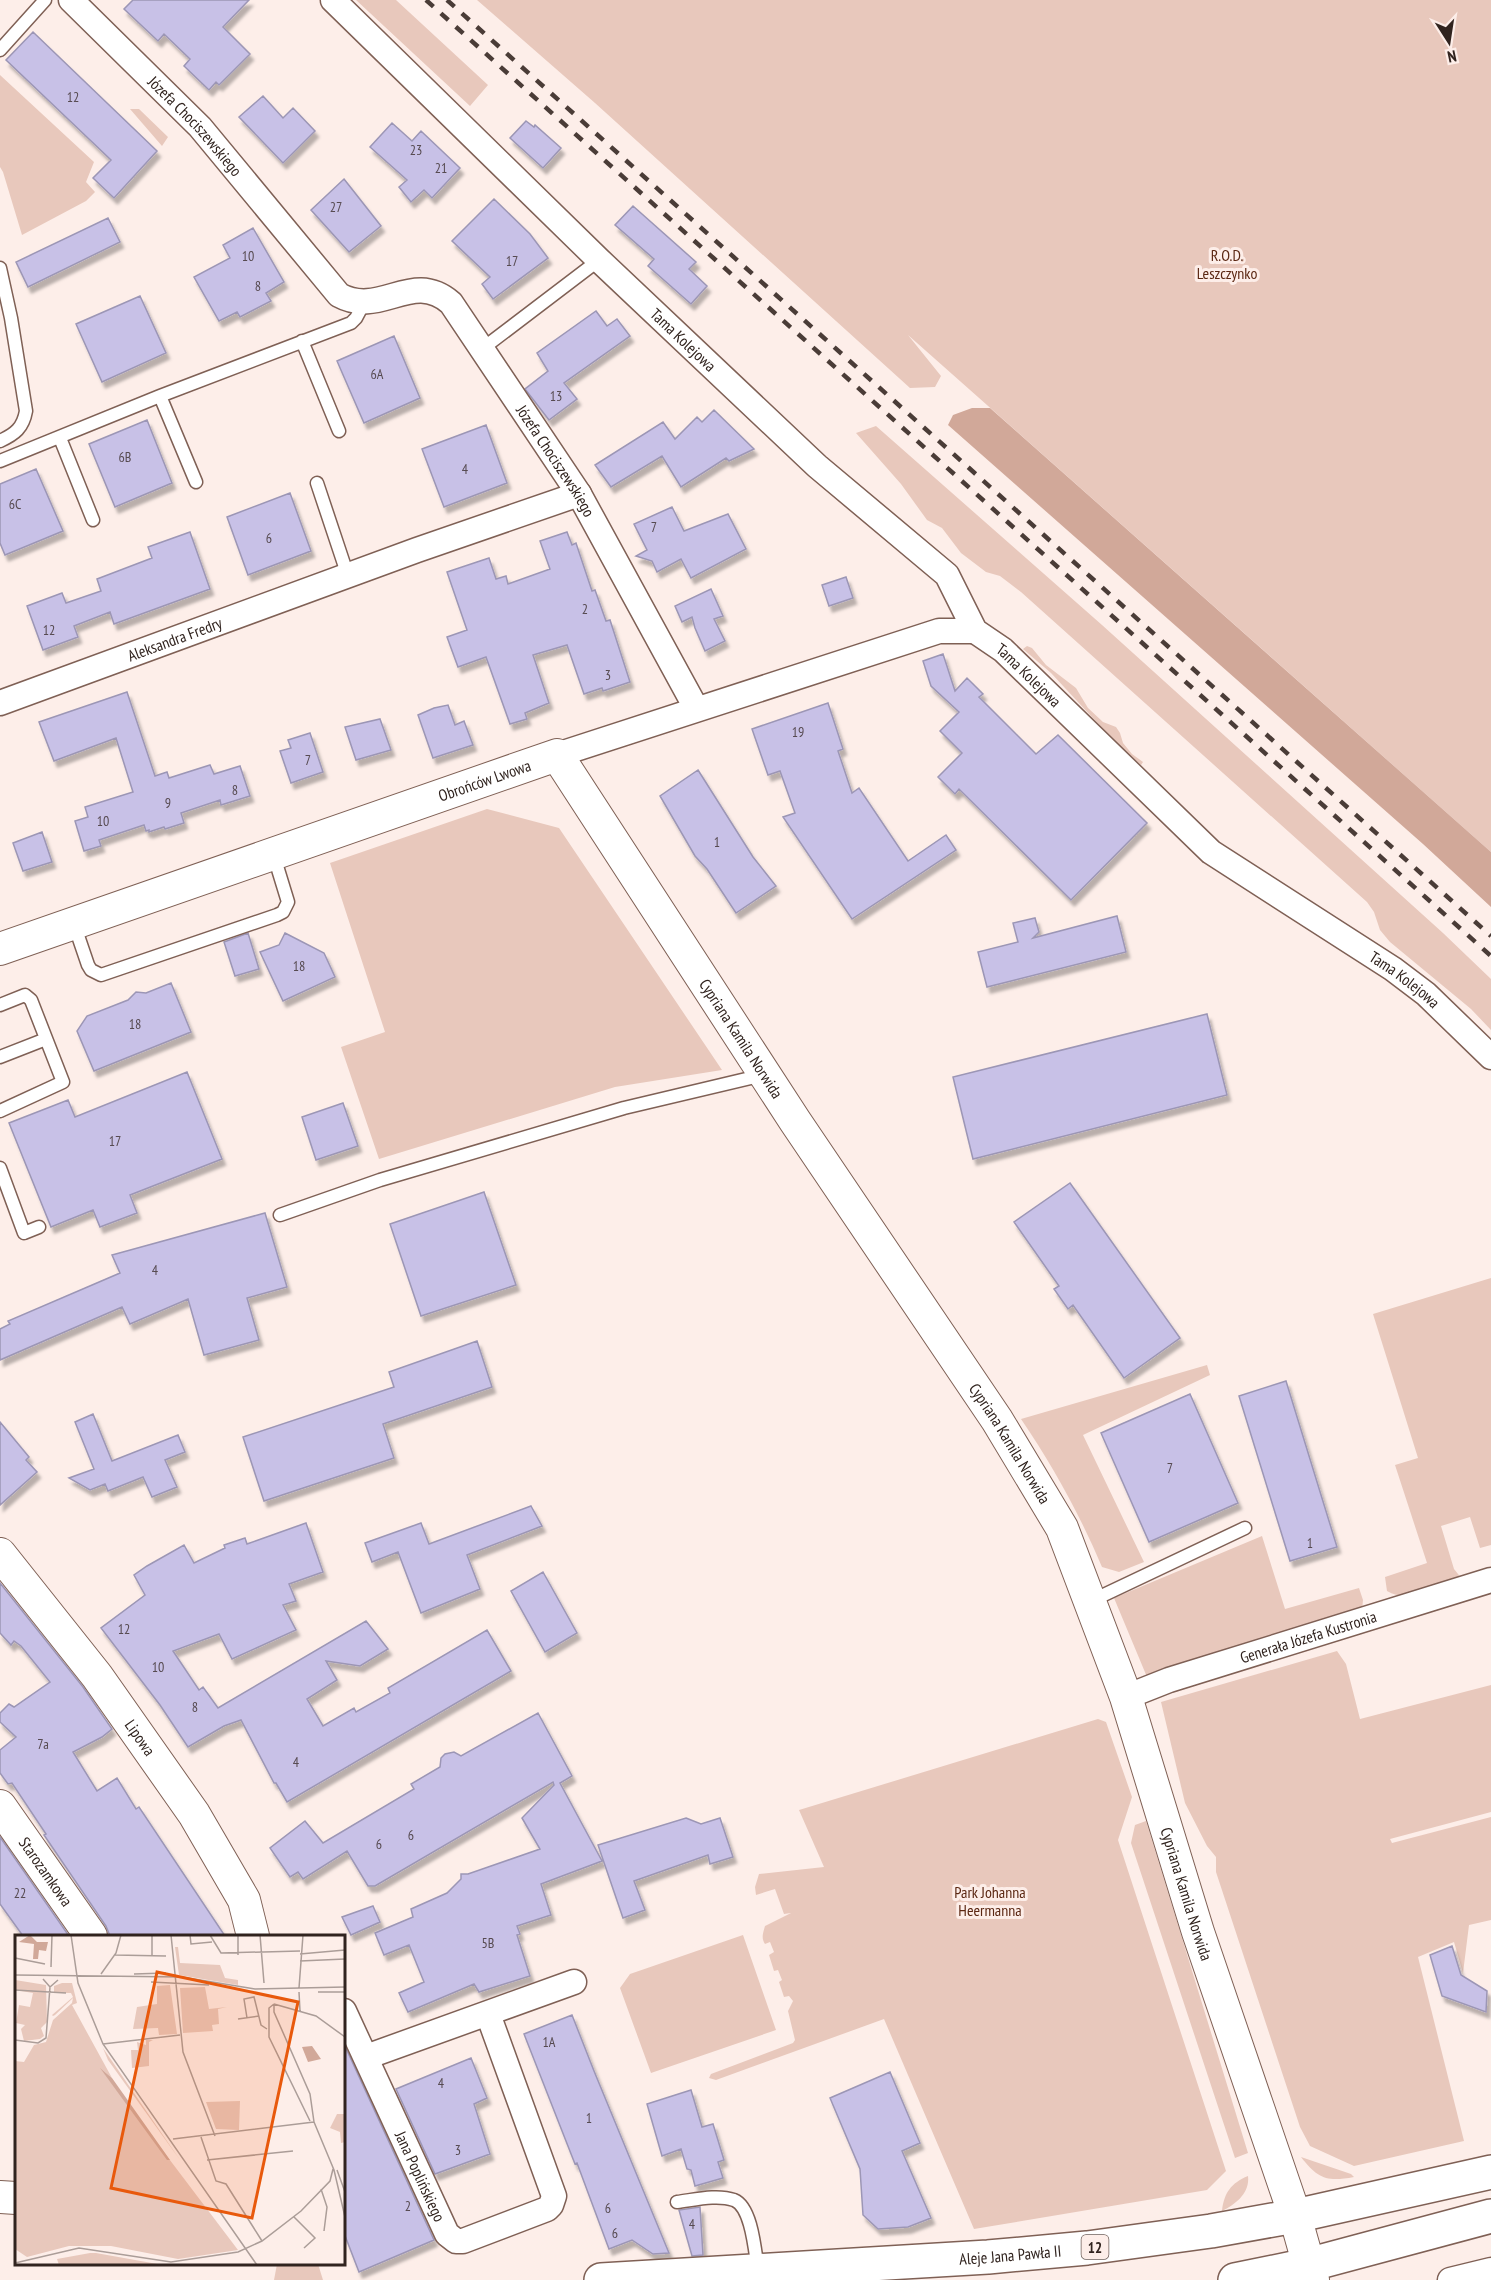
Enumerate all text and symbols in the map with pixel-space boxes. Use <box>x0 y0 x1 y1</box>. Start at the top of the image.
north arrow <box>1419 12 1479 72</box>
text: N <box>1446 46 1458 67</box>
street label: Józefa Chociszewskiego <box>143 71 246 180</box>
house number: 12 <box>67 88 79 106</box>
house number: 23 <box>410 141 422 159</box>
house number: 21 <box>435 159 447 177</box>
house number: 27 <box>330 198 342 216</box>
park label: R.O.D. Leszczynko <box>1197 245 1257 283</box>
house number: 10 <box>242 247 254 265</box>
house number: 17 <box>506 252 518 270</box>
house number: 8 <box>255 277 261 295</box>
street label: Tama Kolejowa <box>646 304 720 375</box>
house number: 6A <box>371 365 384 383</box>
house number: 13 <box>550 387 562 405</box>
street label: Józefa Chociszewskiego <box>512 400 599 520</box>
house number: 6B <box>119 448 131 466</box>
house number: 4 <box>462 460 469 478</box>
house number: 6C <box>9 495 22 513</box>
house number: 7 <box>651 518 657 536</box>
house number: 6 <box>266 529 272 547</box>
house number: 2 <box>582 600 588 618</box>
street label: Aleksandra Fredry <box>125 612 225 665</box>
house number: 12 <box>43 621 55 639</box>
street label: Tama Kolejowa <box>993 639 1066 711</box>
house number: 3 <box>605 666 611 684</box>
house number: 19 <box>792 723 804 741</box>
house number: 7 <box>305 751 311 769</box>
street label: Obrońców Lwowa <box>436 755 533 806</box>
house number: 8 <box>232 781 238 799</box>
house number: 9 <box>165 794 171 812</box>
house number: 10 <box>97 812 109 830</box>
house number: 1 <box>714 833 720 851</box>
street label: Tama Kolejowa <box>1366 947 1444 1012</box>
house number: 18 <box>293 957 305 975</box>
street label: Cypriana Kamila Norwida <box>695 975 787 1102</box>
house number: 18 <box>129 1015 141 1033</box>
house number: 17 <box>109 1132 121 1150</box>
house number: 4 <box>152 1261 159 1279</box>
street label: Cypriana Kamila Norwida <box>965 1379 1055 1507</box>
house number: 7 <box>1167 1459 1173 1477</box>
house number: 1 <box>1307 1534 1313 1552</box>
street label: Generała Józefa Kustronia <box>1238 1606 1379 1667</box>
house number: 12 <box>118 1620 130 1638</box>
house number: 10 <box>152 1658 164 1676</box>
house number: 8 <box>192 1698 198 1716</box>
street label: Lipowa <box>121 1715 160 1759</box>
house number: 7a <box>37 1735 49 1753</box>
house number: 4 <box>293 1753 300 1771</box>
street label: Cypriana Kamila Norwida <box>1156 1825 1217 1963</box>
house number: 6 <box>408 1826 414 1844</box>
street label: Starozamkowa <box>15 1833 77 1910</box>
house number: 6 <box>376 1835 382 1853</box>
park label: Park Johanna Heermanna <box>954 1882 1026 1920</box>
house number: 22 <box>14 1884 26 1902</box>
house number: 5B <box>482 1934 494 1952</box>
inset map <box>15 1935 345 2265</box>
house number: 1A <box>543 2033 556 2051</box>
house number: 4 <box>438 2074 445 2092</box>
house number: 1 <box>586 2109 592 2127</box>
street label: Jana Poplińskiego <box>390 2127 450 2225</box>
house number: 3 <box>455 2141 461 2159</box>
house number: 2 <box>405 2197 411 2215</box>
house number: 6 <box>605 2199 611 2217</box>
house number: 4 <box>689 2215 696 2233</box>
house number: 6 <box>612 2224 618 2242</box>
road number: 12 <box>1082 2235 1108 2259</box>
street label: Aleje Jana Pawła II <box>959 2240 1062 2269</box>

